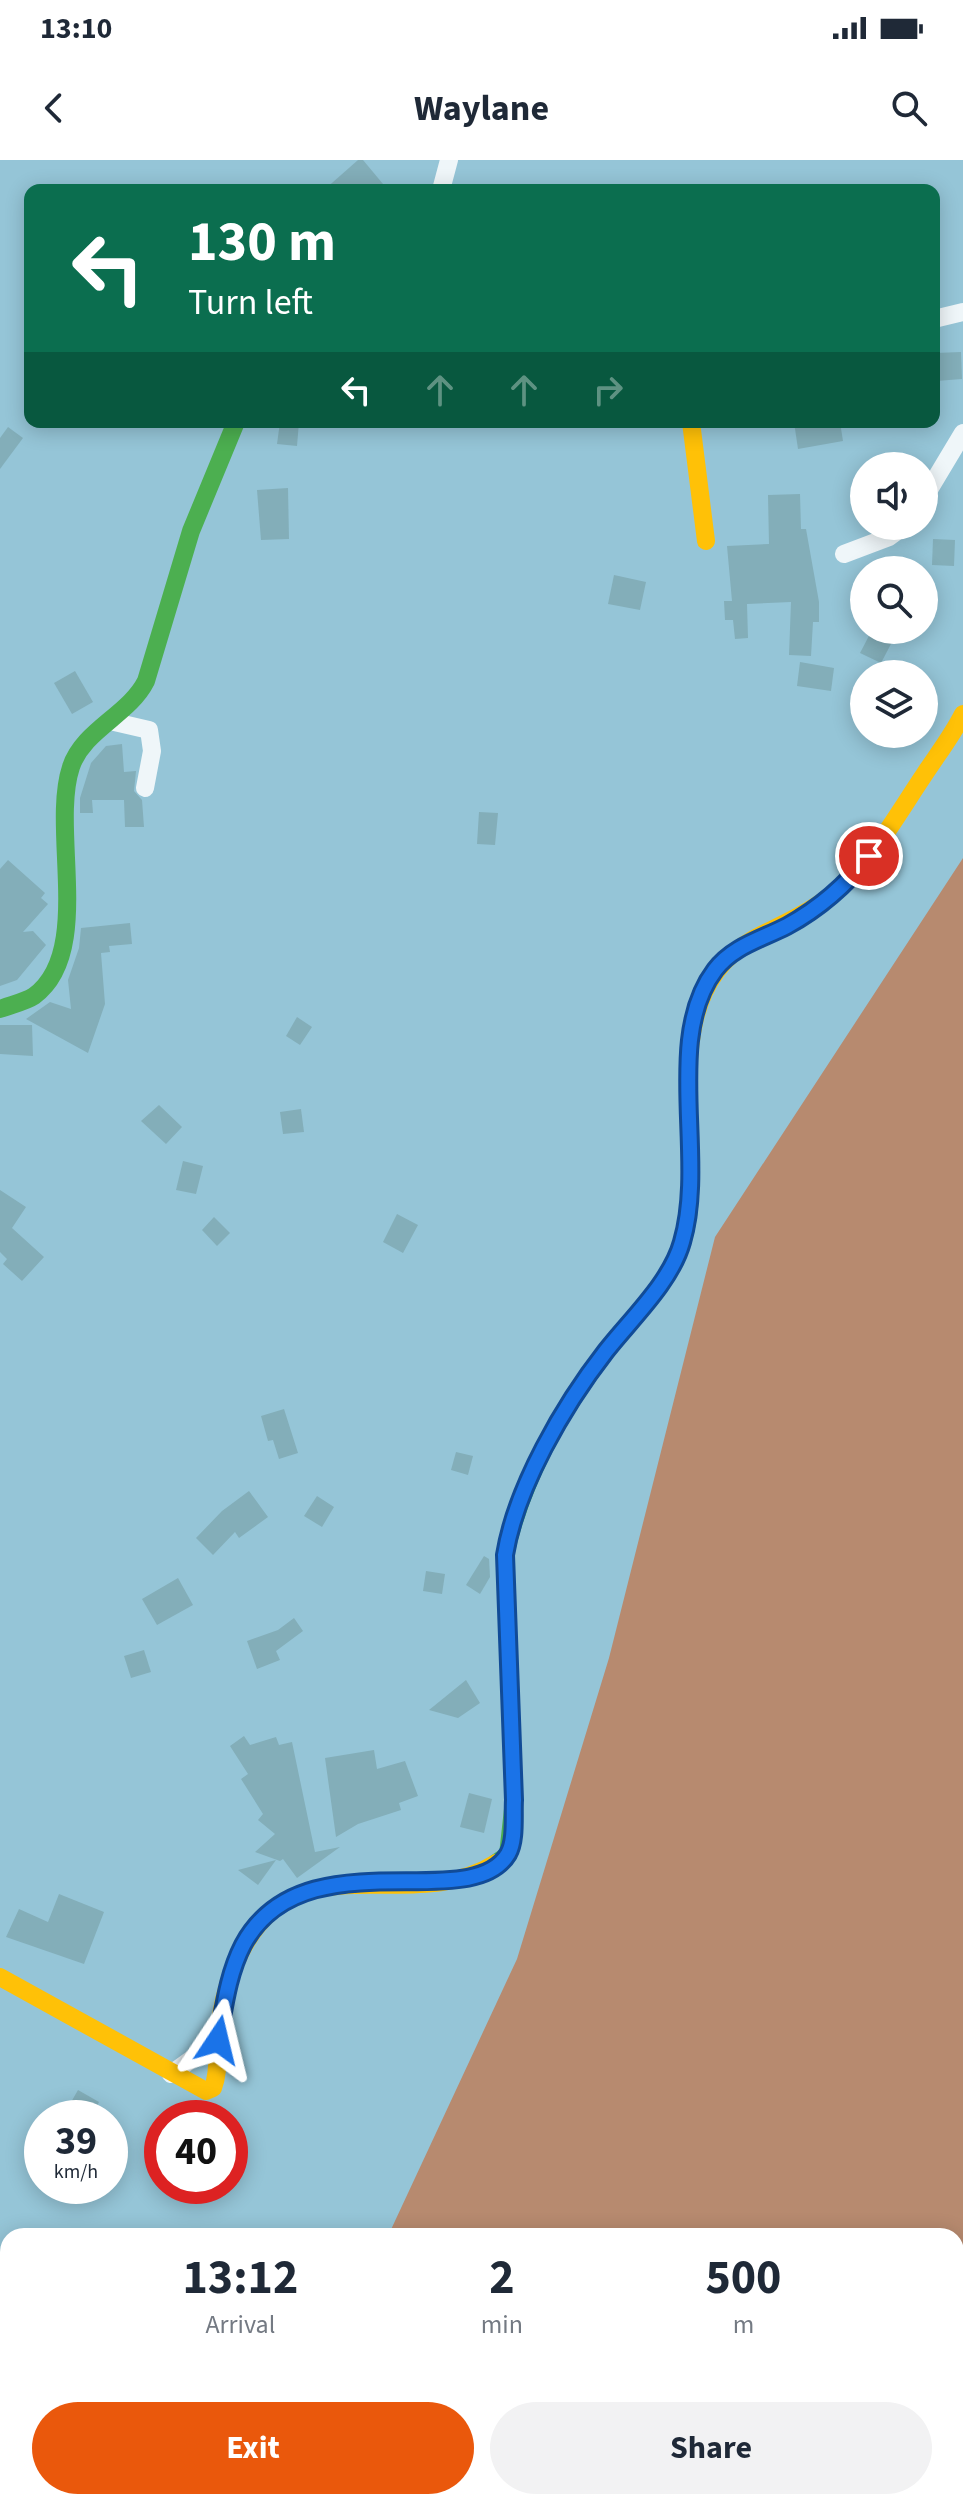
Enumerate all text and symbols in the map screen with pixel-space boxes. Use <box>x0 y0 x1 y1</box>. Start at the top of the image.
text: 13:10 <box>40 7 112 50</box>
text: Waylane <box>414 83 549 134</box>
icon: back <box>32 86 76 130</box>
icon: search <box>887 86 931 130</box>
text: 130 m <box>188 203 336 282</box>
icon: left <box>56 216 160 320</box>
text: Turn left <box>188 277 313 328</box>
icon: left <box>334 368 378 412</box>
icon: ahead <box>418 368 462 412</box>
icon: ahead <box>502 368 546 412</box>
icon: right <box>586 368 630 412</box>
map controls <box>850 452 938 748</box>
button: sound <box>850 452 938 540</box>
button: search <box>850 556 938 644</box>
button: layers <box>850 660 938 748</box>
pin <box>835 822 903 890</box>
icon: arrive <box>847 834 891 878</box>
position arrow <box>176 1998 260 2082</box>
speed limit sign: 40 <box>144 2100 248 2204</box>
text: 39 <box>55 2113 97 2170</box>
text: km/h <box>54 2158 98 2186</box>
text: 13:12 <box>182 2244 298 2312</box>
text: 2 <box>489 2244 515 2312</box>
text: 500 <box>705 2244 781 2312</box>
text: Arrival <box>205 2306 275 2343</box>
text: min <box>481 2306 523 2343</box>
text: m <box>733 2306 754 2343</box>
button: Exit <box>32 2402 474 2494</box>
button: Share <box>490 2402 932 2494</box>

